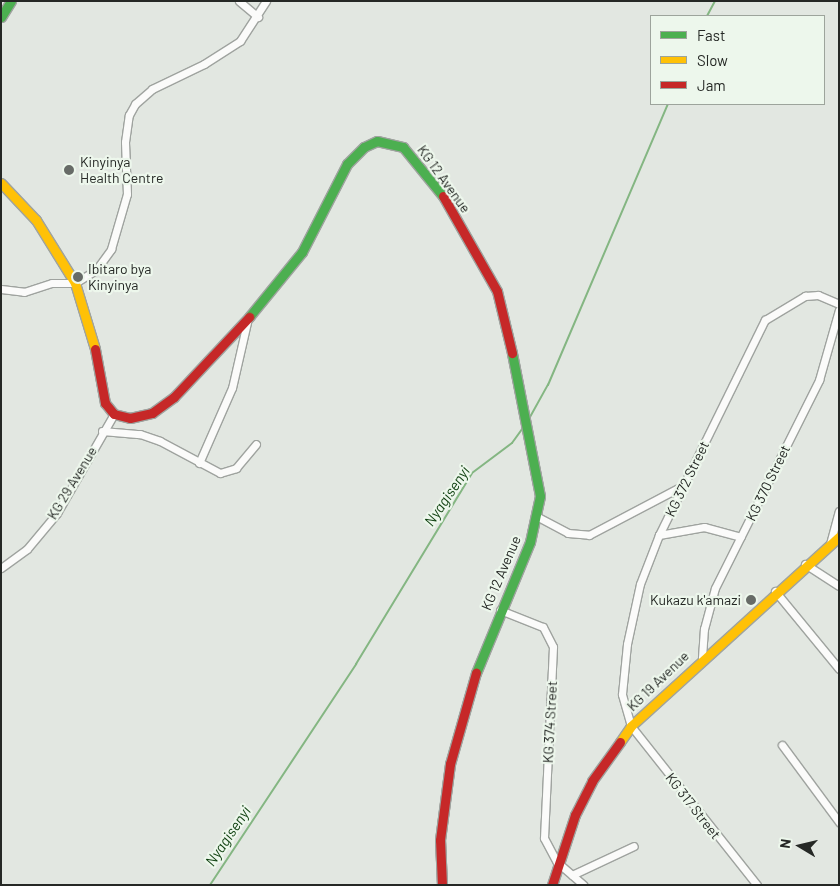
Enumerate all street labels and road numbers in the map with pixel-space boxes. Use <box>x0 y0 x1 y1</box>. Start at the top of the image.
street label: KG 12 Avenue <box>414 142 474 216</box>
street label: KG 372 Street <box>661 438 713 520</box>
street label: KG 370 Street <box>742 442 794 524</box>
street label: KG 29 Avenue <box>44 444 100 522</box>
street label: KG 12 Avenue <box>478 533 524 613</box>
street label: KG 19 Avenue <box>624 647 692 715</box>
street label: KG 374 Street <box>539 680 561 764</box>
street label: KG 317 Street <box>662 770 724 842</box>

